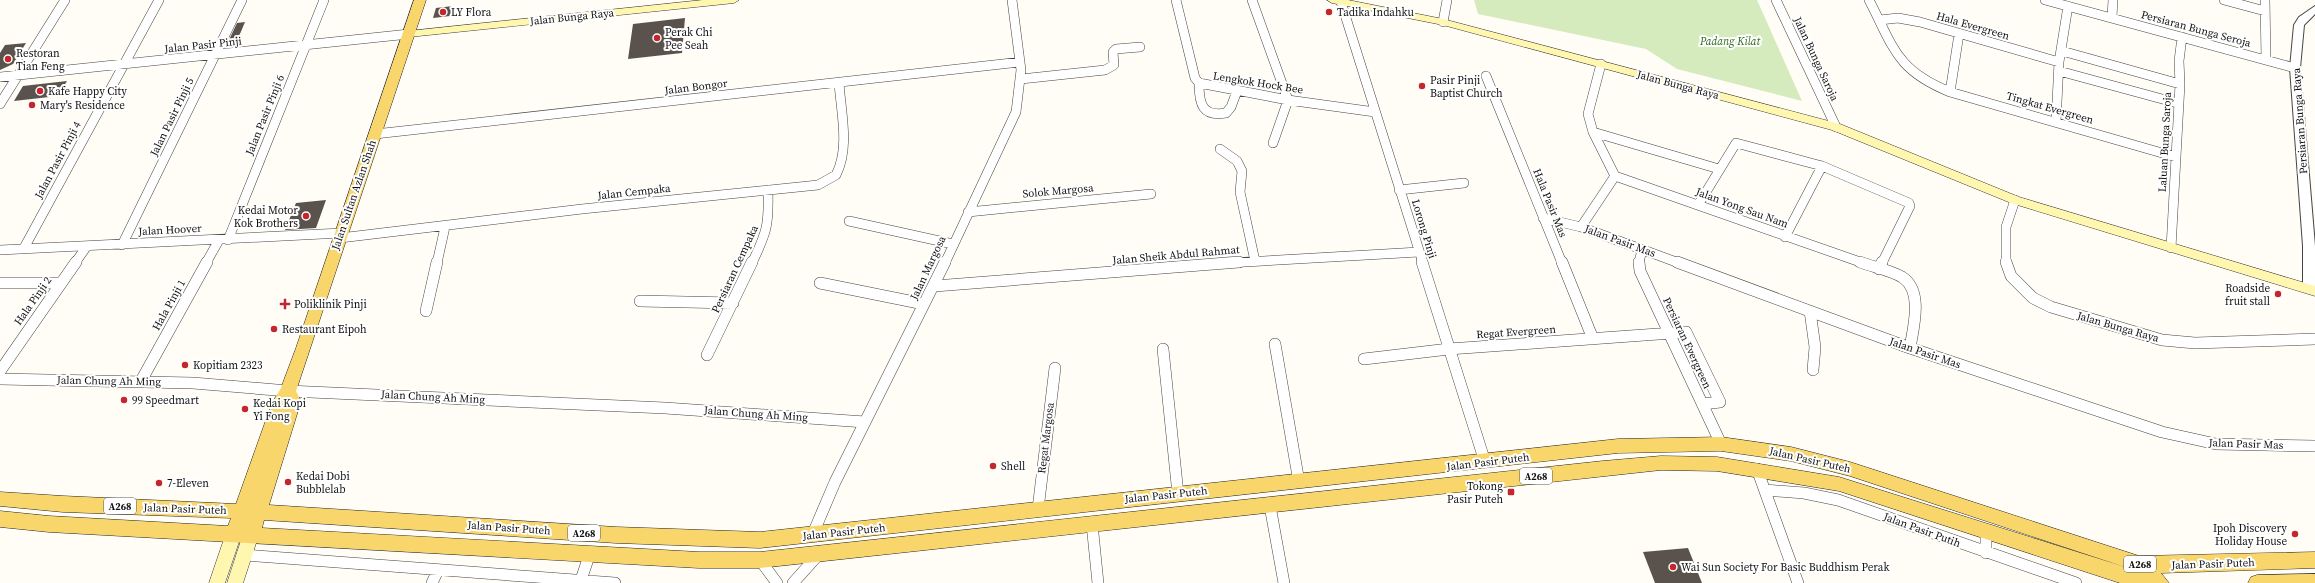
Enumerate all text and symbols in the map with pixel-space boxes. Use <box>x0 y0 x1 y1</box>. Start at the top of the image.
place label: LY Flora <box>451 5 492 20</box>
street label: Jalan Bunga Raya <box>528 5 615 29</box>
place label: Tadika Indahku <box>1337 5 1415 20</box>
marker: LY Flora <box>438 7 448 17</box>
marker: Tadika Indahku <box>1324 7 1334 17</box>
street label: Persiaran Bunga Seroja <box>2139 7 2253 51</box>
street label: Hala Evergreen <box>1935 8 2012 44</box>
street label: Jalan Bunga Saroja <box>1790 14 1842 104</box>
place label: Perak Chi Pee Seah <box>665 25 712 53</box>
street label: Jalan Pasir Pinji <box>163 33 242 57</box>
marker: Perak Chi Pee Seah <box>652 33 662 43</box>
park label: Padang Kilat <box>1699 34 1761 49</box>
place label: Restoran Tian Feng <box>16 46 65 74</box>
marker: Restoran Tian Feng <box>3 54 13 64</box>
street label: Jalan Bunga Raya <box>1634 67 1721 103</box>
street label: Persiaran Bunga Raya <box>2289 67 2311 175</box>
street label: Lengkok Hock Bee <box>1212 68 1305 98</box>
street label: Jalan Pasir Pinji 6 <box>242 72 288 158</box>
place label: Pasir Pinji Baptist Church <box>1430 73 1503 101</box>
street label: Jalan Pasir Pinji 5 <box>146 75 198 160</box>
street label: Jalan Bongor <box>663 76 729 98</box>
marker: Pasir Pinji Baptist Church <box>1417 81 1427 91</box>
place label: Kafe Happy City <box>48 84 127 99</box>
marker: Kafe Happy City <box>35 86 45 96</box>
street label: Tingkat Evergreen <box>2005 88 2096 128</box>
street label: Laluan Bunga Saroja <box>2155 91 2175 192</box>
place label: Mary's Residence <box>40 98 125 113</box>
marker: Mary's Residence <box>27 100 37 110</box>
street label: Jalan Pasir Pinji 4 <box>31 118 85 202</box>
street label: Jalan Sultan Azlan Shah <box>328 138 380 253</box>
street label: Hala Pasir Mas <box>1529 166 1571 240</box>
street label: Solok Margosa <box>1022 180 1094 202</box>
street label: Jalan Cempaka <box>596 181 672 203</box>
street label: Jalan Yong Sau Nam <box>1693 184 1791 232</box>
street label: Lorong Pinji <box>1408 198 1440 260</box>
place label: Kedai Motor Kok Brothers <box>234 203 298 231</box>
marker: Kedai Motor Kok Brothers <box>301 211 311 221</box>
street label: Jalan Hoover <box>137 221 202 239</box>
street label: Jalan Pasir Mas <box>1581 221 1658 261</box>
street label: Persiaran Cempaka <box>708 222 762 315</box>
street label: Jalan Margosa <box>906 233 950 303</box>
street label: Jalan Sheik Abdul Rahmat <box>1111 242 1241 268</box>
street label: Hala Pinji 2 <box>11 273 56 328</box>
street label: Hala Pinji 1 <box>149 277 189 333</box>
place label: Roadside fruit stall <box>2225 281 2270 309</box>
marker: Roadside fruit stall <box>2273 289 2283 299</box>
street label: Persiaran Evergreen <box>1659 295 1715 391</box>
place label: Poliklinik Pinji <box>294 297 367 312</box>
marker: Poliklinik Pinji <box>279 298 291 310</box>
street label: Jalan Bunga Raya <box>2074 308 2161 346</box>
place label: Restaurant Eipoh <box>282 322 367 337</box>
street label: Regat Evergreen <box>1476 322 1557 342</box>
marker: Restaurant Eipoh <box>269 324 279 334</box>
street label: Jalan Pasir Mas <box>1886 333 1963 372</box>
place label: Kopitiam 2323 <box>193 358 263 373</box>
marker: Kopitiam 2323 <box>180 360 190 370</box>
street label: Jalan Chung Ah Ming <box>56 373 162 389</box>
street label: Jalan Chung Ah Ming <box>380 387 486 407</box>
place label: 99 Speedmart <box>132 393 199 408</box>
marker: 99 Speedmart <box>119 395 129 405</box>
place label: Kedai Kopi Yi Fong <box>253 396 306 424</box>
street label: Regat Margosa <box>1034 401 1058 474</box>
street label: Jalan Chung Ah Ming <box>702 403 809 425</box>
marker: Kedai Kopi Yi Fong <box>240 404 250 414</box>
street label: Jalan Pasir Mas <box>2207 435 2284 453</box>
street label: Jalan Pasir Puteh <box>1767 443 1853 477</box>
street label: Jalan Pasir Puteh <box>1445 449 1531 475</box>
place label: Shell <box>1001 459 1025 474</box>
marker: Shell <box>988 461 998 471</box>
road number: A268 <box>1520 468 1552 484</box>
place label: Kedai Dobi Bubblelab <box>296 469 350 497</box>
place label: 7-Eleven <box>167 476 209 491</box>
marker: Kedai Dobi Bubblelab <box>283 477 293 487</box>
marker: 7-Eleven <box>154 478 164 488</box>
place label: Tokong Pasir Puteh <box>1447 479 1503 507</box>
street label: Jalan Pasir Puteh <box>1123 483 1209 507</box>
marker: Tokong Pasir Puteh <box>1506 487 1516 497</box>
road number: A268 <box>104 498 136 514</box>
street label: Jalan Pasir Puteh <box>142 500 227 518</box>
street label: Jalan Pasir Putih <box>1880 509 1963 551</box>
street label: Jalan Pasir Puteh <box>466 518 551 538</box>
street label: Jalan Pasir Puteh <box>801 520 887 544</box>
place label: Ipoh Discovery Holiday House <box>2213 521 2287 549</box>
road number: A268 <box>568 525 600 541</box>
marker: Ipoh Discovery Holiday House <box>2290 529 2300 539</box>
street label: Jalan Pasir Puteh <box>2170 555 2255 573</box>
road number: A268 <box>2124 556 2156 572</box>
place label: Wai Sun Society For Basic Buddhism Perak <box>1681 560 1890 575</box>
marker: Wai Sun Society For Basic Buddhism Perak <box>1668 562 1678 572</box>

